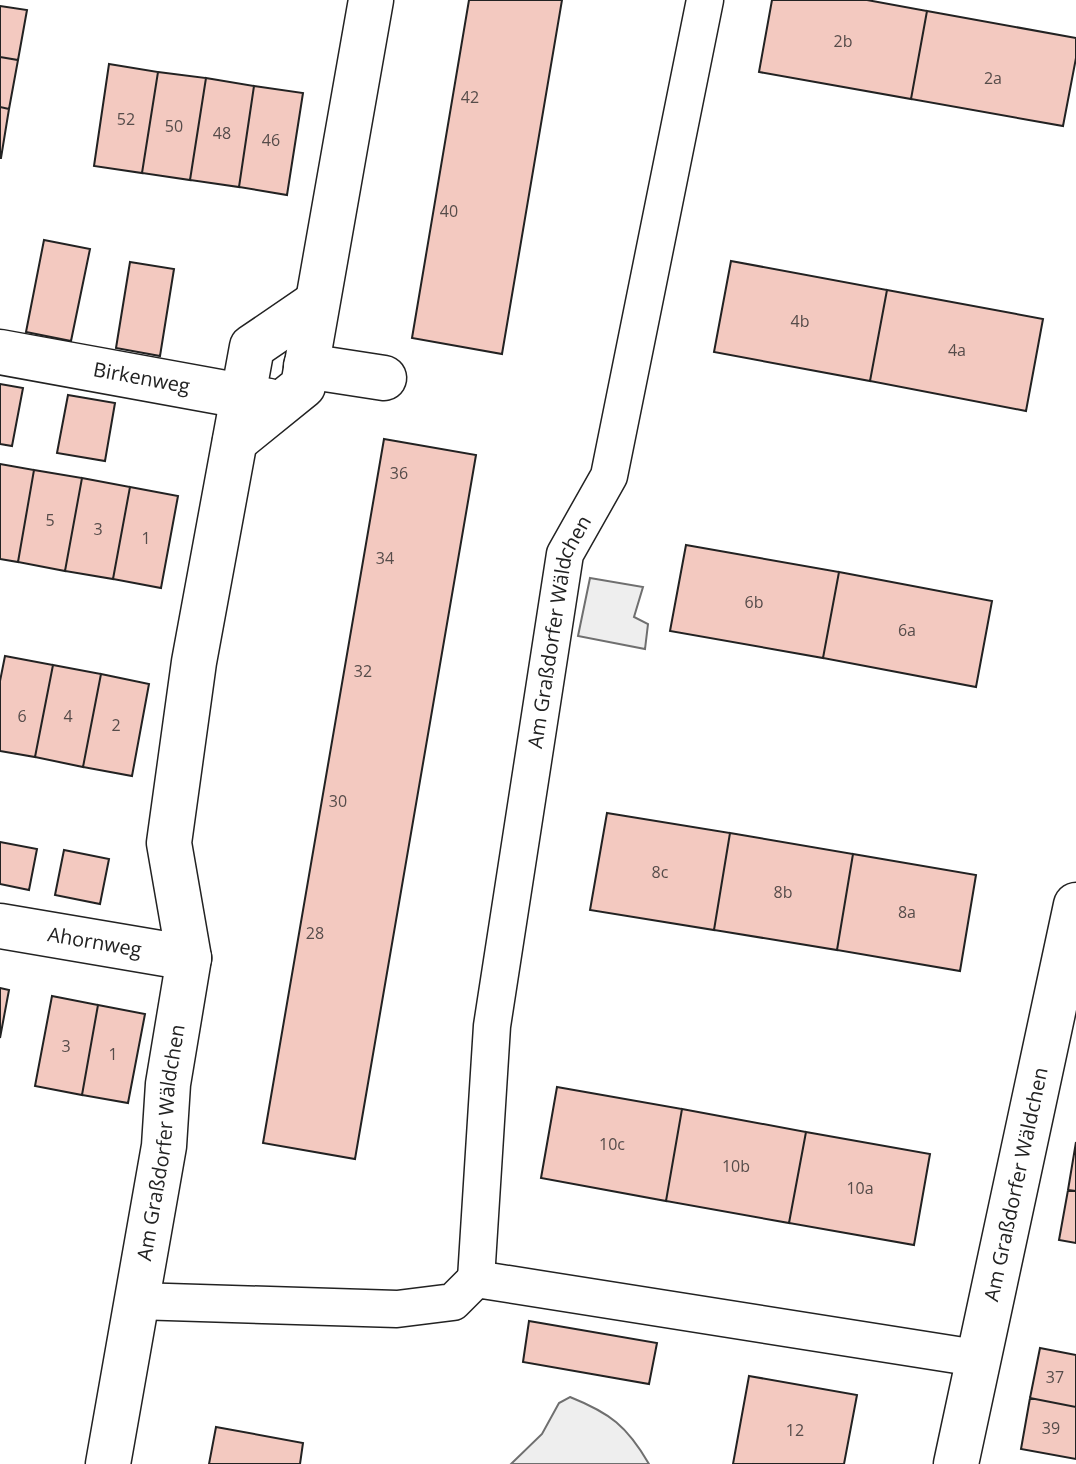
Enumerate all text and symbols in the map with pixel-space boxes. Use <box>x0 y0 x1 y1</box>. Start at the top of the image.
house number: 2b <box>834 30 852 52</box>
house number: 2a <box>984 67 1002 89</box>
house number: 42 <box>461 86 479 108</box>
house number: 52 <box>117 108 135 130</box>
house number: 50 <box>165 115 183 137</box>
house number: 48 <box>213 122 231 144</box>
house number: 46 <box>262 129 280 151</box>
house number: 40 <box>440 200 458 222</box>
house number: 4b <box>791 310 809 332</box>
house number: 4a <box>948 339 966 361</box>
street label: Birkenweg <box>91 355 192 399</box>
house number: 36 <box>390 462 408 484</box>
house number: 5 <box>45 509 55 531</box>
street label: Am Graßdorfer Wäldchen <box>521 510 597 750</box>
house number: 3 <box>93 518 103 540</box>
house number: 1 <box>141 527 151 549</box>
house number: 34 <box>376 547 394 569</box>
house number: 6b <box>745 591 763 613</box>
house number: 6a <box>898 619 916 641</box>
house number: 32 <box>354 660 372 682</box>
house number: 6 <box>17 705 27 727</box>
house number: 4 <box>63 705 73 727</box>
house number: 2 <box>111 714 121 736</box>
house number: 30 <box>329 790 347 812</box>
house number: 8c <box>652 861 669 883</box>
house number: 8b <box>774 881 792 903</box>
house number: 8a <box>898 901 916 923</box>
street label: Ahornweg <box>46 920 144 963</box>
house number: 28 <box>306 922 324 944</box>
street label: Am Graßdorfer Wäldchen <box>130 1022 191 1263</box>
house number: 3 <box>61 1035 71 1057</box>
house number: 1 <box>108 1043 118 1065</box>
street label: Am Graßdorfer Wäldchen <box>977 1065 1054 1304</box>
house number: 10c <box>599 1133 625 1155</box>
house number: 10b <box>722 1155 750 1177</box>
house number: 10a <box>846 1177 874 1199</box>
house number: 37 <box>1046 1366 1064 1388</box>
house number: 39 <box>1042 1417 1060 1439</box>
house number: 12 <box>786 1419 804 1441</box>

